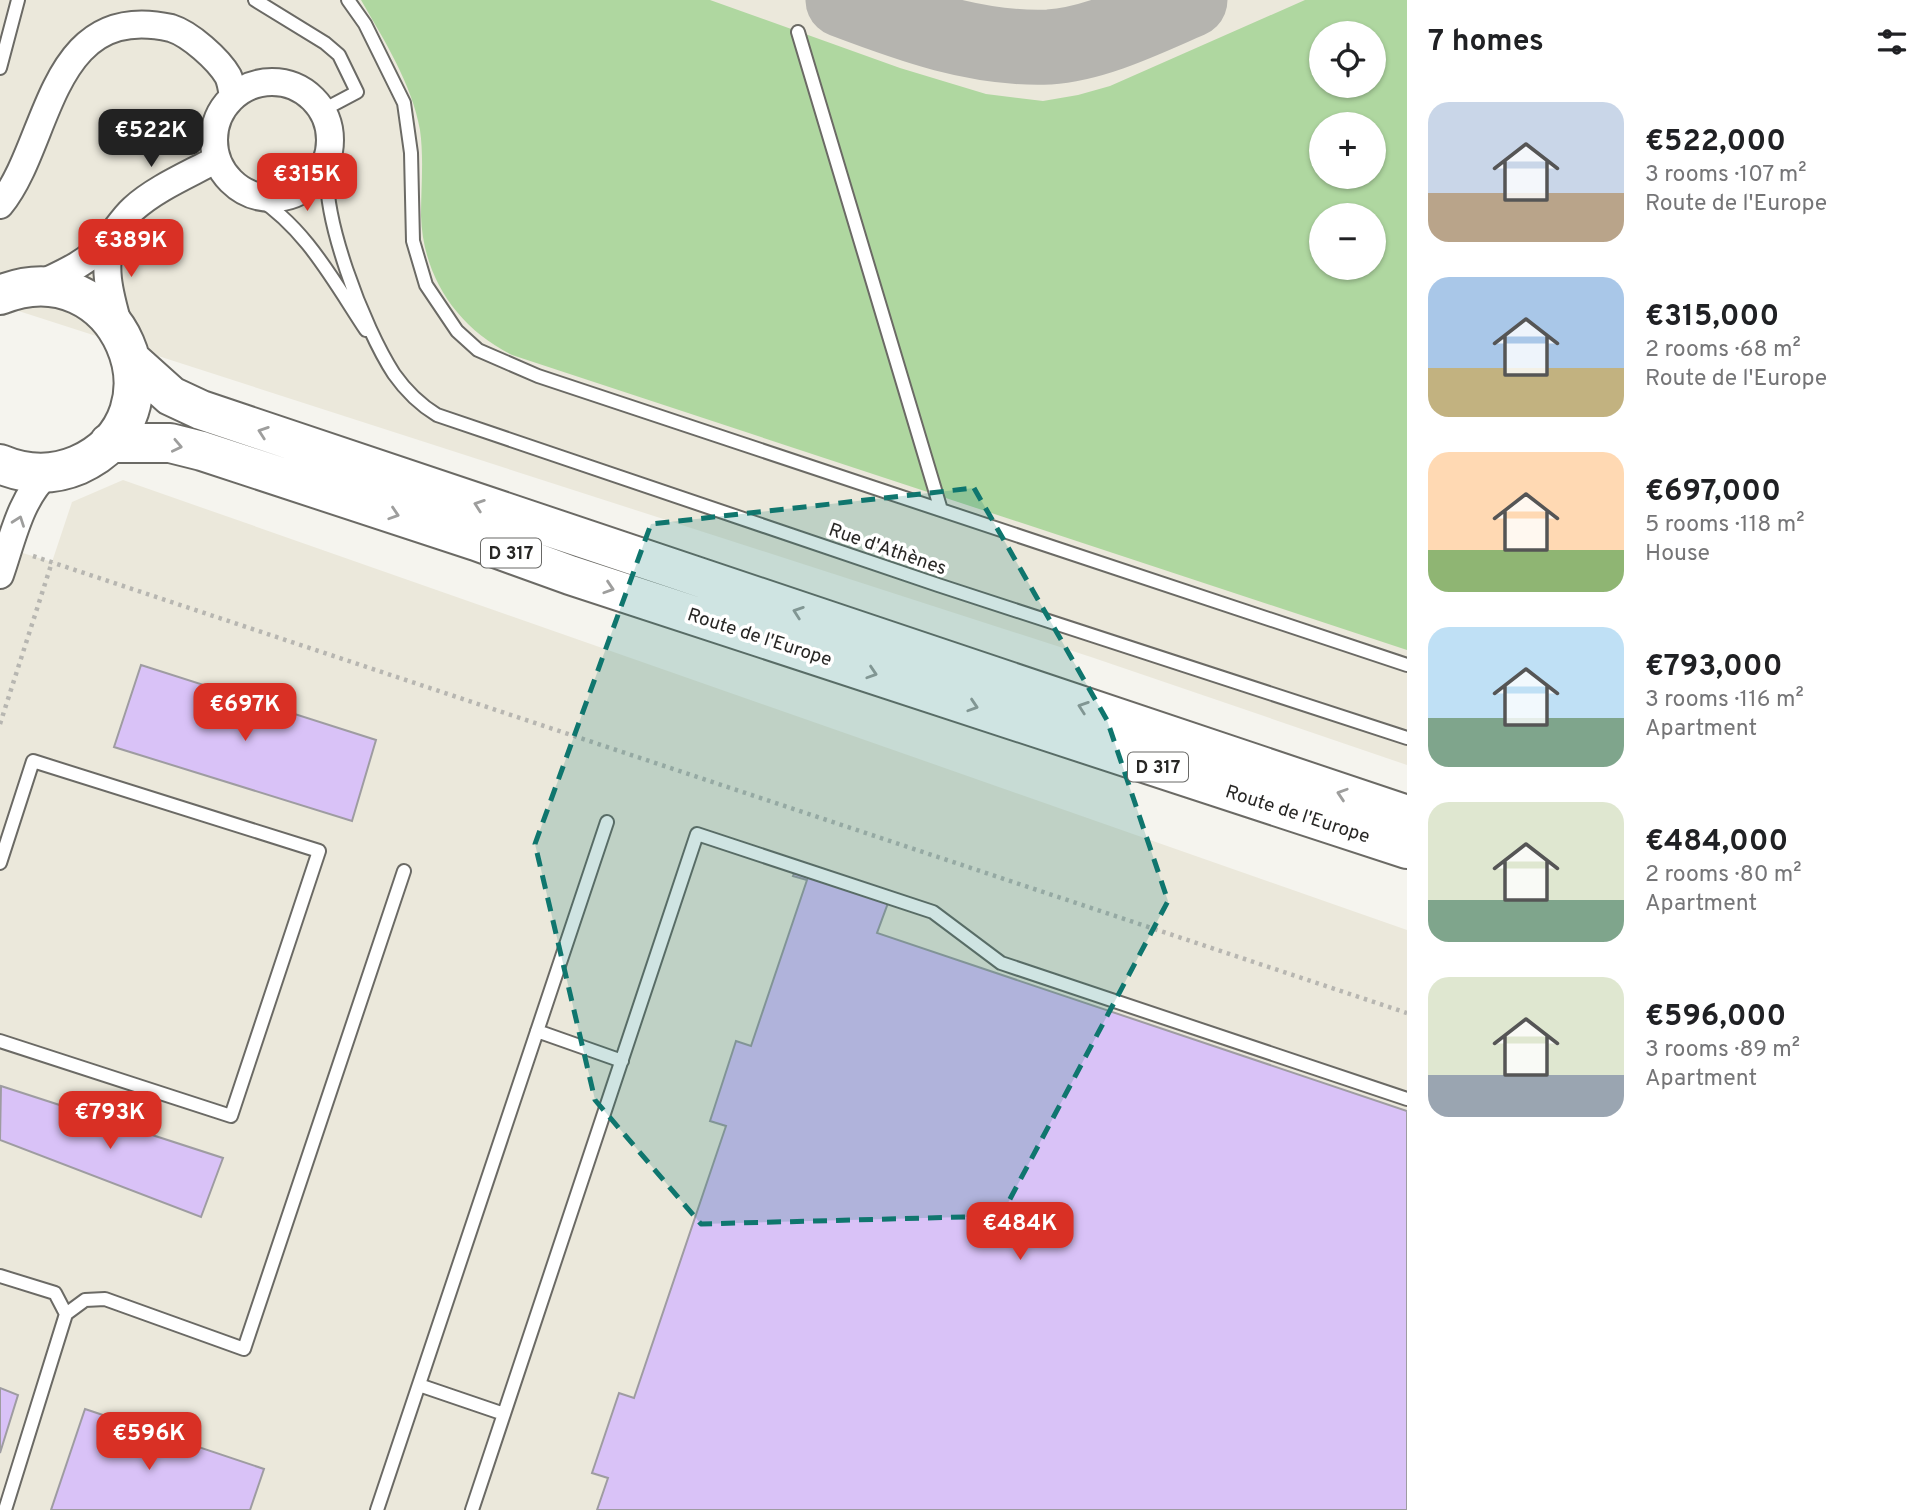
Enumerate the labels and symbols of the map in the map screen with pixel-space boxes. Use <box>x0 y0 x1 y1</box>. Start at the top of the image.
pin: €522K <box>102 110 200 169</box>
pin: €315K <box>258 154 356 213</box>
pin: €389K <box>82 219 180 279</box>
one-way arrow <box>258 426 270 440</box>
one-way arrow <box>171 437 183 452</box>
one-way arrow <box>473 499 486 513</box>
one-way arrow <box>387 506 399 520</box>
one-way arrow <box>11 516 25 528</box>
street label: Rue d'Athènes <box>825 519 949 581</box>
road number: D 317 <box>481 538 541 568</box>
one-way arrow <box>603 579 615 594</box>
street label: Route de l'Europe <box>684 603 835 673</box>
one-way arrow <box>792 606 804 620</box>
one-way arrow <box>866 664 878 679</box>
pin: €697K <box>196 684 294 743</box>
one-way arrow <box>967 698 979 712</box>
one-way arrow <box>1078 701 1090 716</box>
road number: D 317 <box>1128 752 1188 782</box>
street label: Route de l'Europe <box>1222 780 1373 850</box>
one-way arrow <box>1337 787 1349 802</box>
pin: €793K <box>61 1092 159 1151</box>
pin: €484K <box>971 1202 1069 1262</box>
pin: €596K <box>100 1412 198 1472</box>

